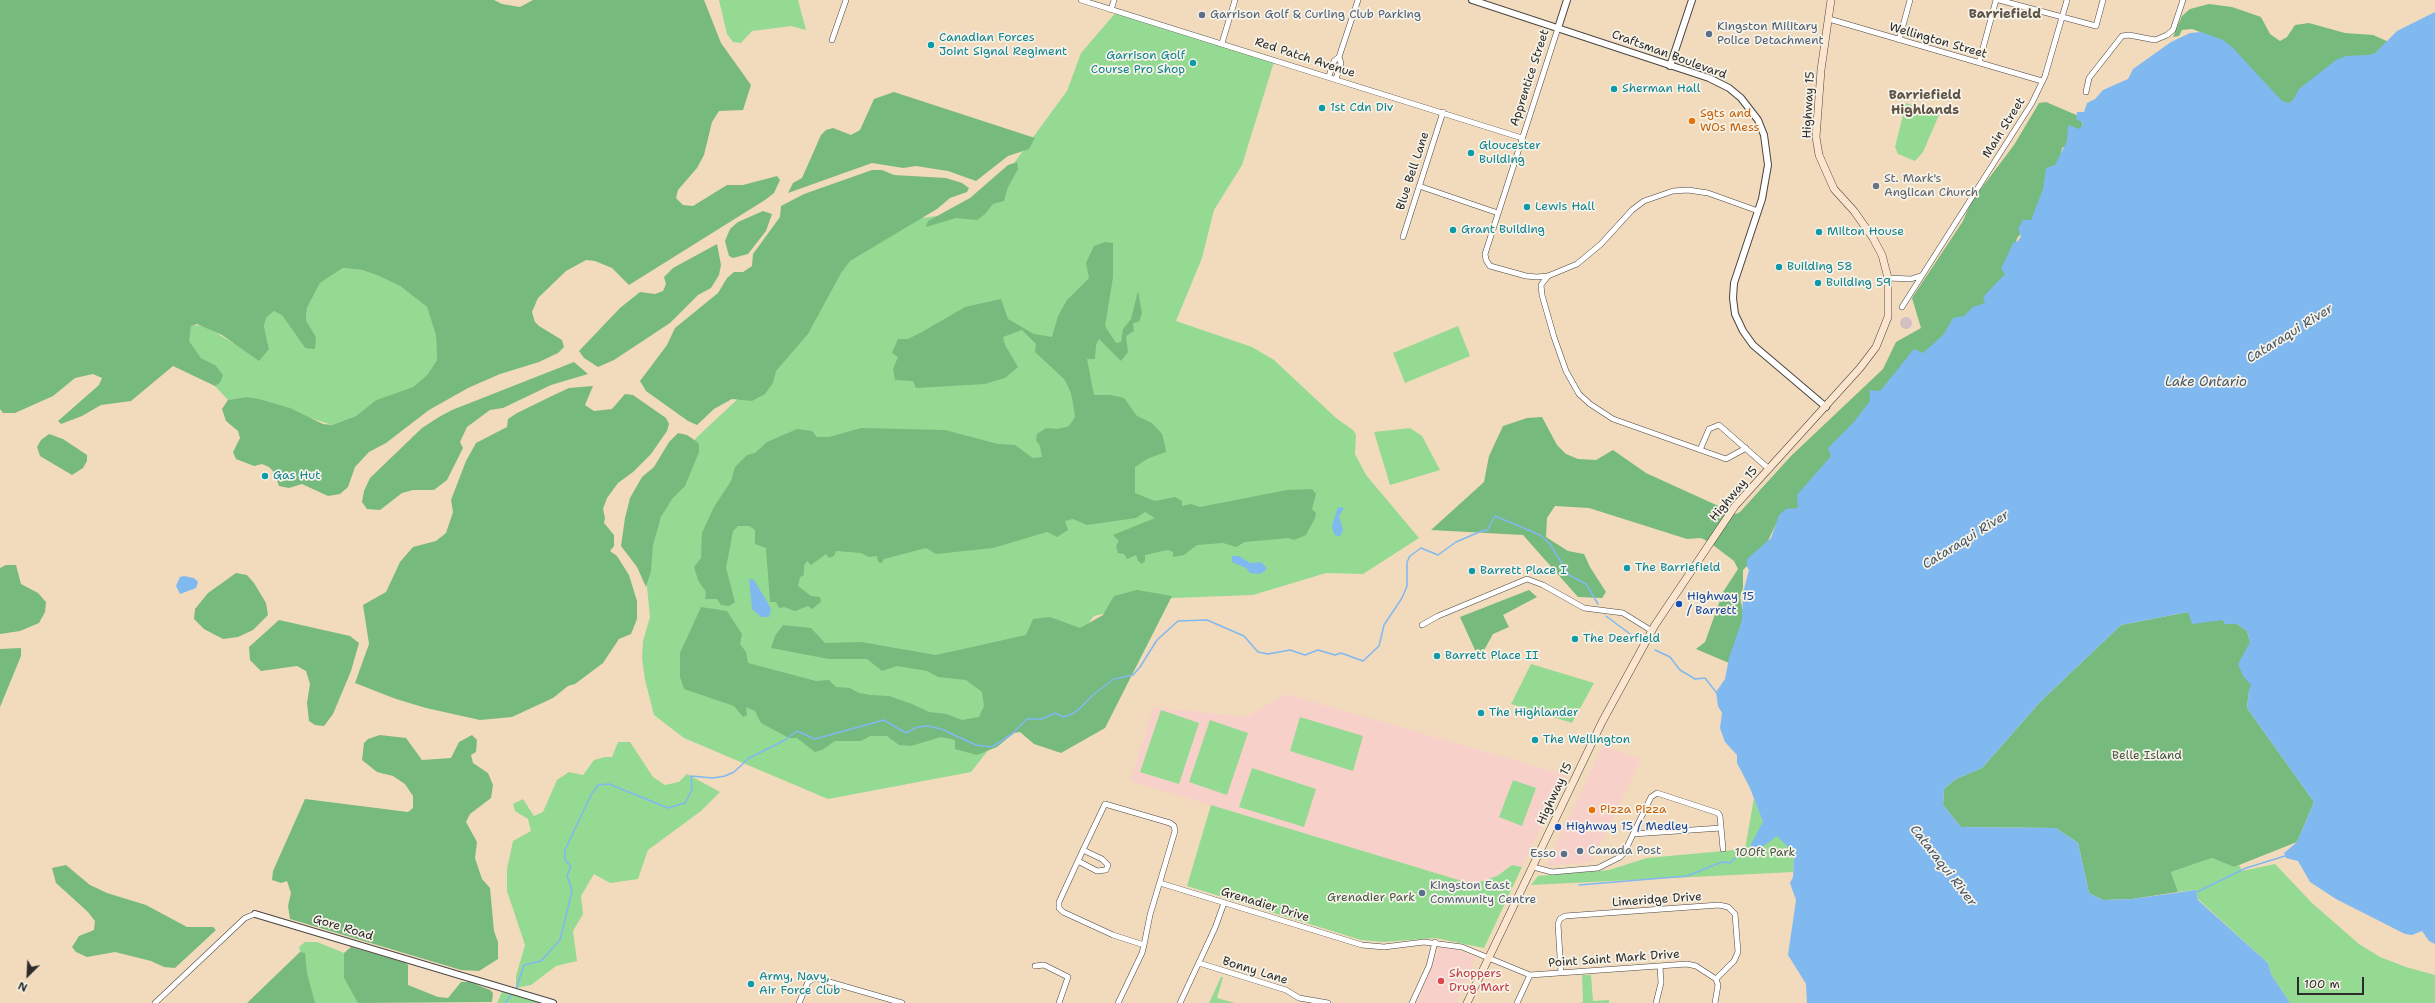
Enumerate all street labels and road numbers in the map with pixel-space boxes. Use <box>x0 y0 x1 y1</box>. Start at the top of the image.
street label: Wellington Street <box>1887 20 1989 62</box>
street label: Craftsman Boulevard <box>1610 27 1728 83</box>
street label: Apprentice Street <box>1508 28 1552 128</box>
street label: Red Patch Avenue <box>1253 35 1357 81</box>
street label: Highway 15 <box>1800 71 1818 139</box>
street label: Main Street <box>1980 95 2028 161</box>
street label: Blue Bell Lane <box>1394 130 1432 212</box>
street label: Highway 15 <box>1707 464 1761 524</box>
street label: Highway 15 <box>1534 761 1576 827</box>
street label: Grenadier Drive <box>1219 885 1311 925</box>
street label: Limeridge Drive <box>1612 890 1702 910</box>
street label: Gore Road <box>311 912 375 944</box>
street label: Point Saint Mark Drive <box>1548 947 1680 971</box>
street label: Bonny Lane <box>1220 954 1290 988</box>

